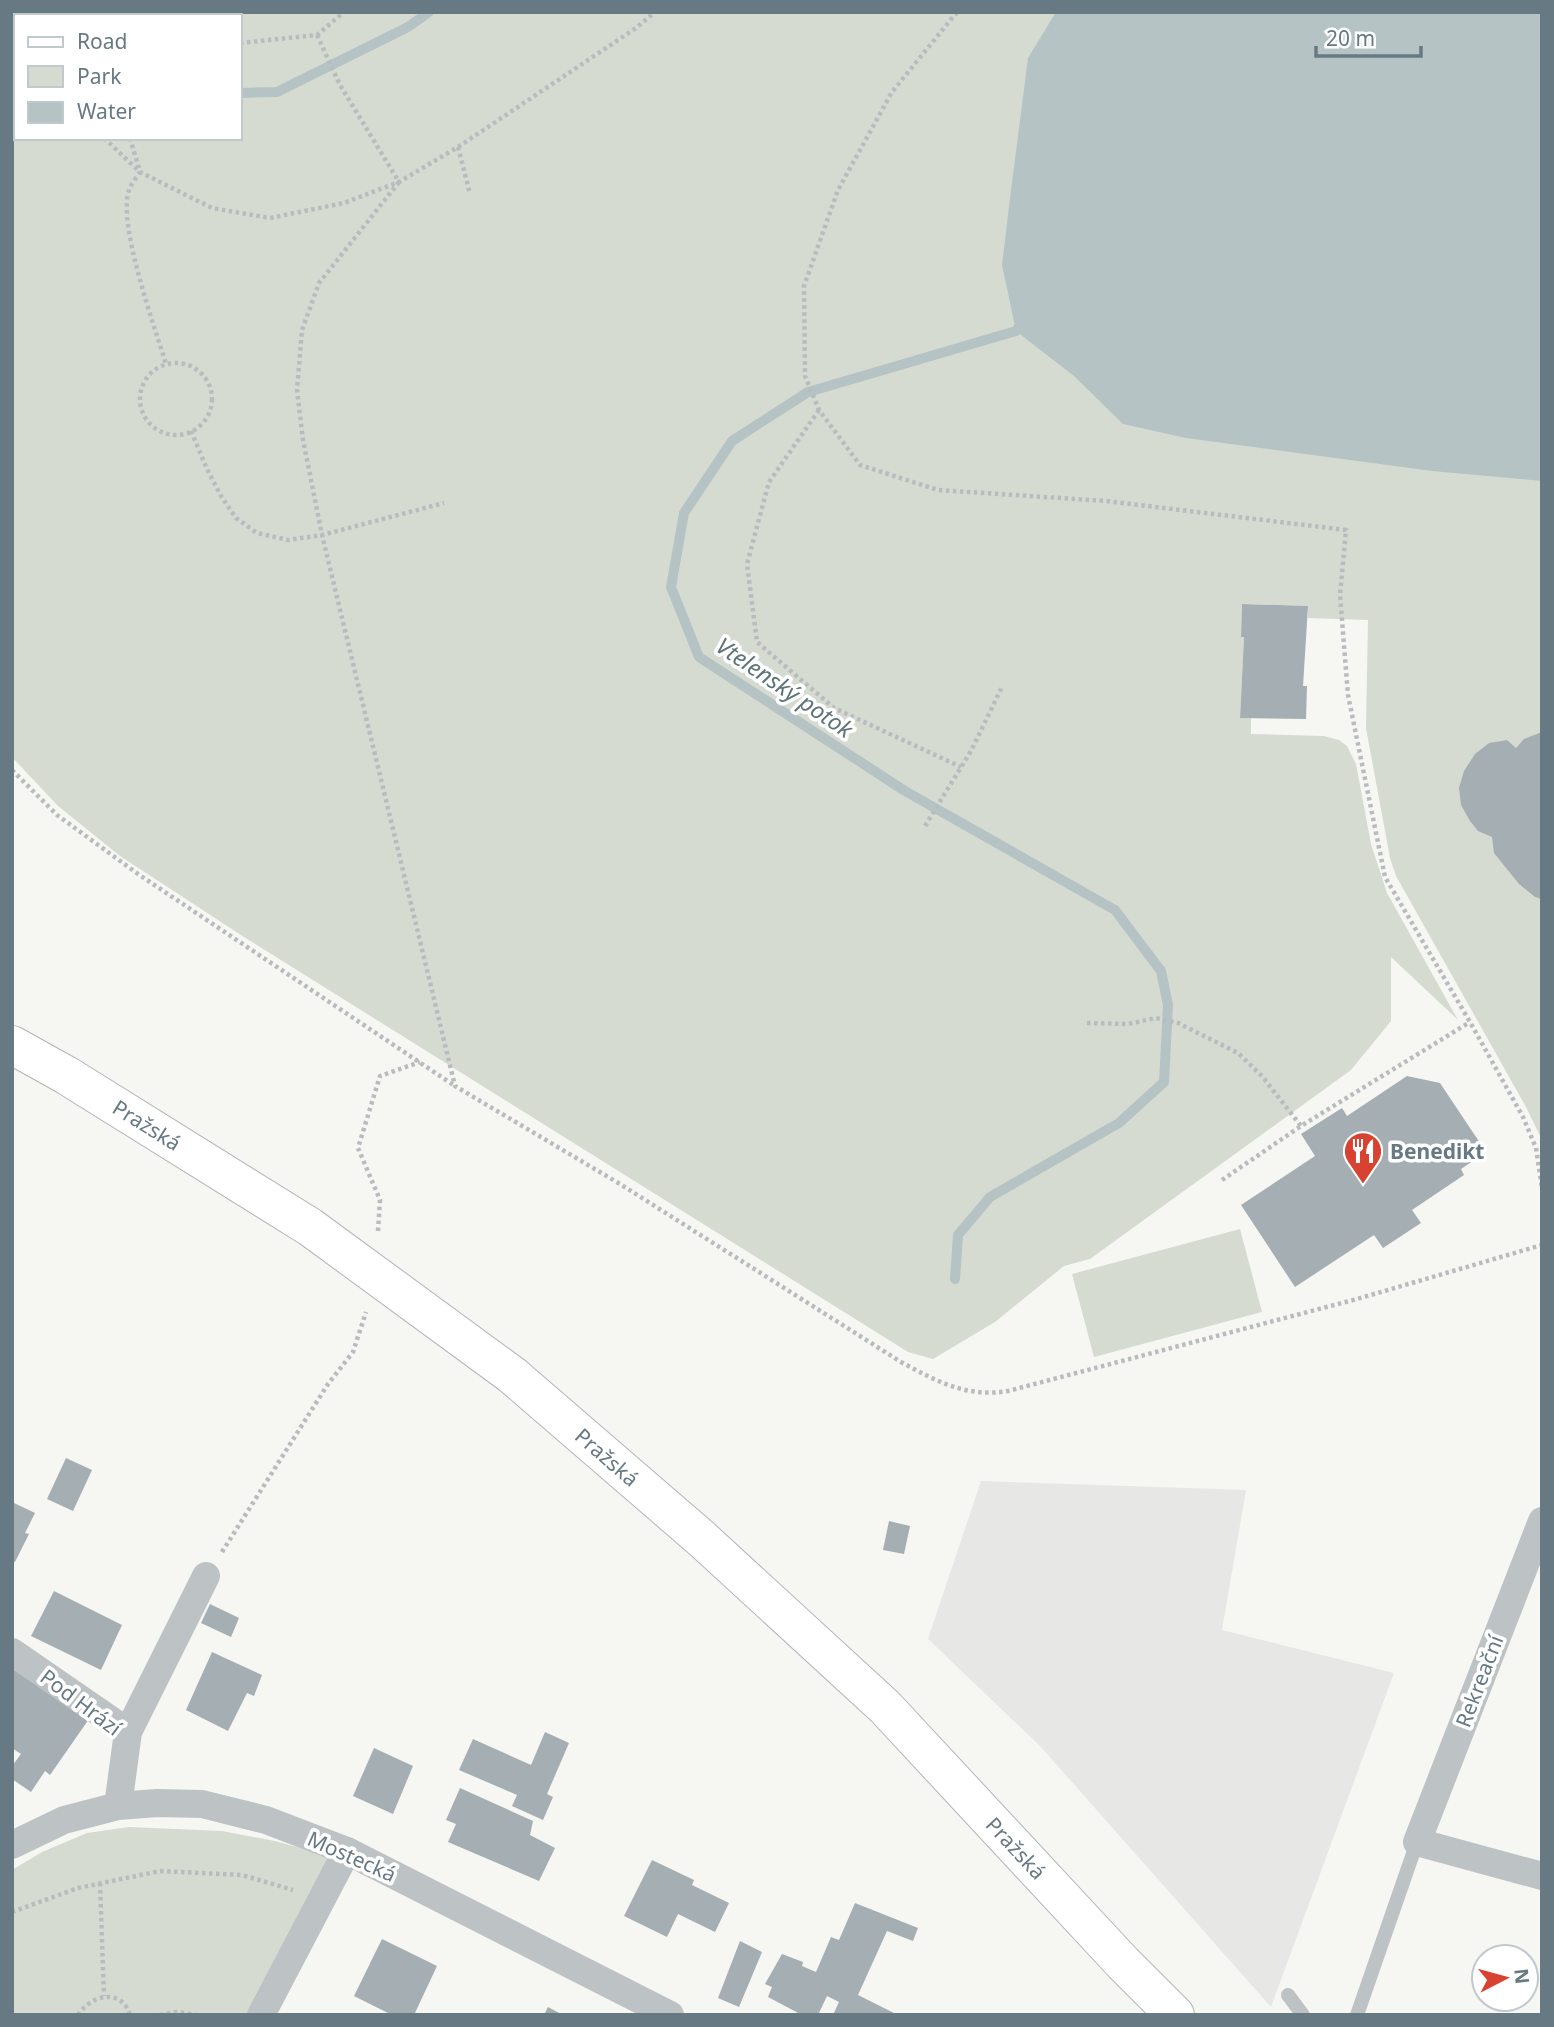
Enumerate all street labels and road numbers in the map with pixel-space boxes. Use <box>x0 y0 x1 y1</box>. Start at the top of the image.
street label: Pražská <box>107 1093 187 1157</box>
street label: Pražská <box>569 1422 645 1492</box>
street label: Rekreační <box>1449 1630 1510 1731</box>
street label: Pod Hrází <box>35 1662 128 1742</box>
street label: Pražská <box>980 1811 1052 1885</box>
street label: Mostecká <box>303 1824 401 1888</box>

